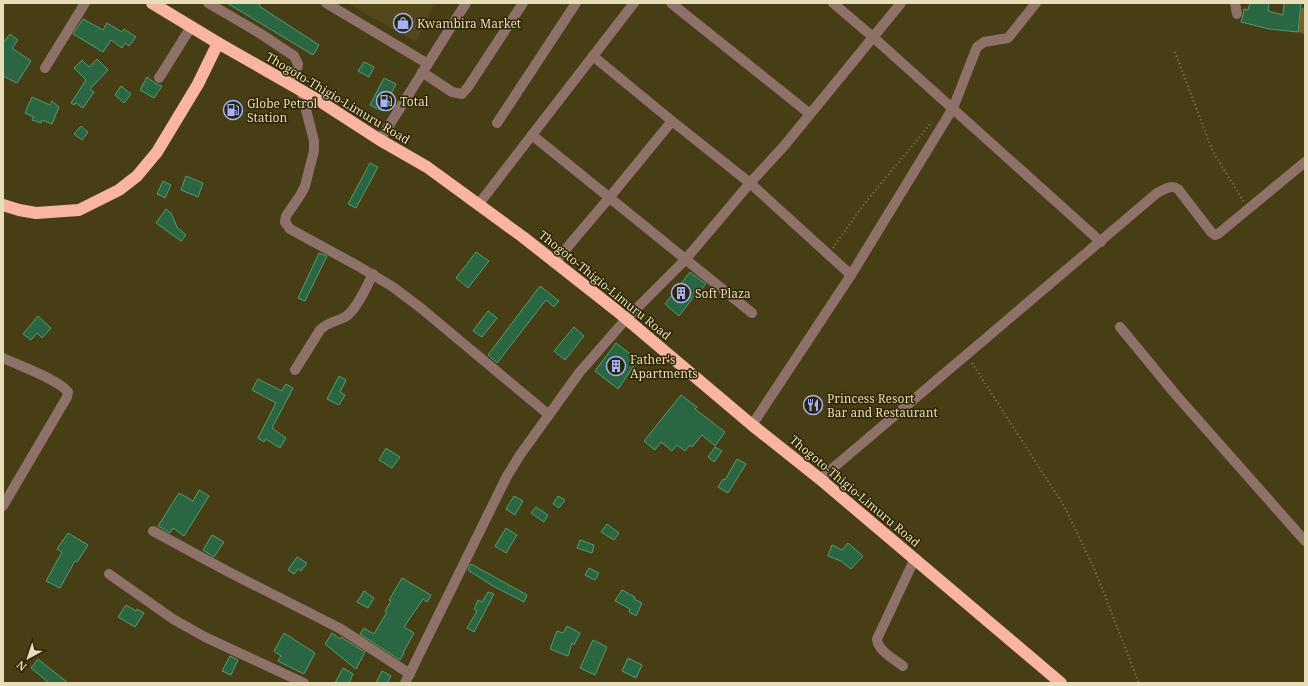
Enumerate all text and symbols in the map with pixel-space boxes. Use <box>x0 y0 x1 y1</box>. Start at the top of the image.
shop icon: Kwambira Market <box>392 12 414 34</box>
place label: Kwambira Market <box>417 15 521 32</box>
street label: Thogoto-Thigio-Limuru Road <box>263 48 414 148</box>
fuel station icon: Total <box>375 90 397 112</box>
place label: Total <box>400 93 429 110</box>
place label: Globe Petrol Station <box>247 95 318 126</box>
fuel station icon: Globe Petrol Station <box>222 99 244 121</box>
street label: Thogoto-Thigio-Limuru Road <box>535 226 675 344</box>
building icon: Soft Plaza <box>670 282 692 304</box>
place label: Soft Plaza <box>695 285 751 302</box>
place label: Father's Apartments <box>630 351 698 382</box>
building icon: Father's Apartments <box>605 355 627 377</box>
place label: Princess Resort Bar and Restaurant <box>827 390 938 421</box>
restaurant icon: Princess Resort Bar and Restaurant <box>802 394 824 416</box>
street label: Thogoto-Thigio-Limuru Road <box>786 431 924 551</box>
north arrow <box>8 638 48 678</box>
text: N <box>13 657 29 675</box>

